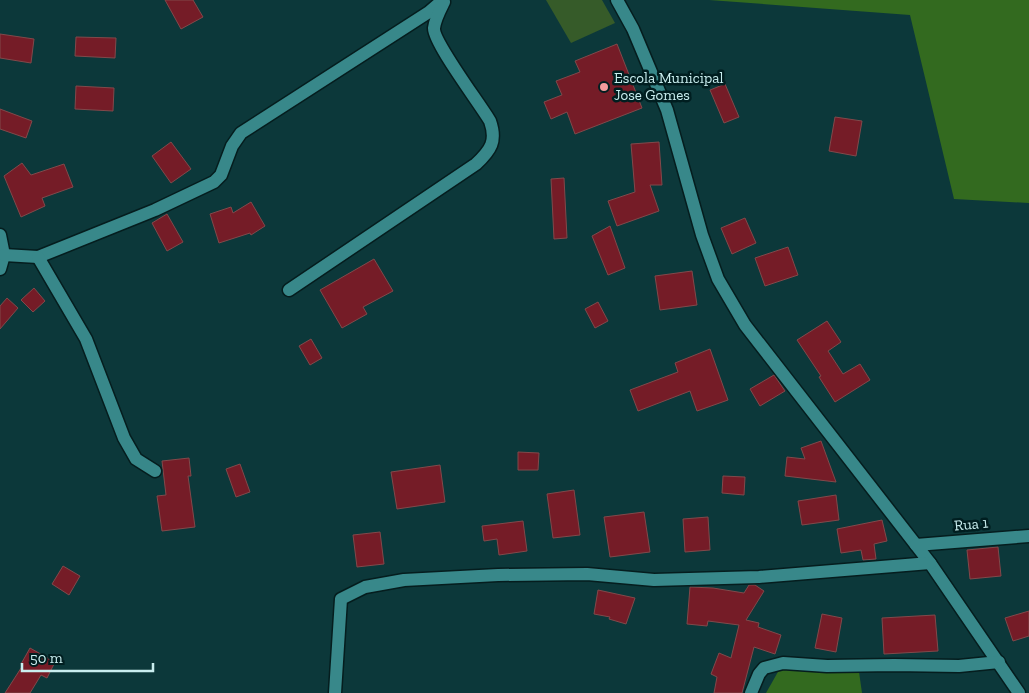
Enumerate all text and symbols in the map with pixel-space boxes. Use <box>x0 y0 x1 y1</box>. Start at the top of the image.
place label: Escola Municipal Jose Gomes <box>614 69 723 104</box>
marker: Escola Municipal Jose Gomes <box>598 81 610 93</box>
street label: Rua 1 <box>953 514 989 534</box>
scale bar <box>22 640 154 672</box>
text: 50 m <box>30 649 63 667</box>

